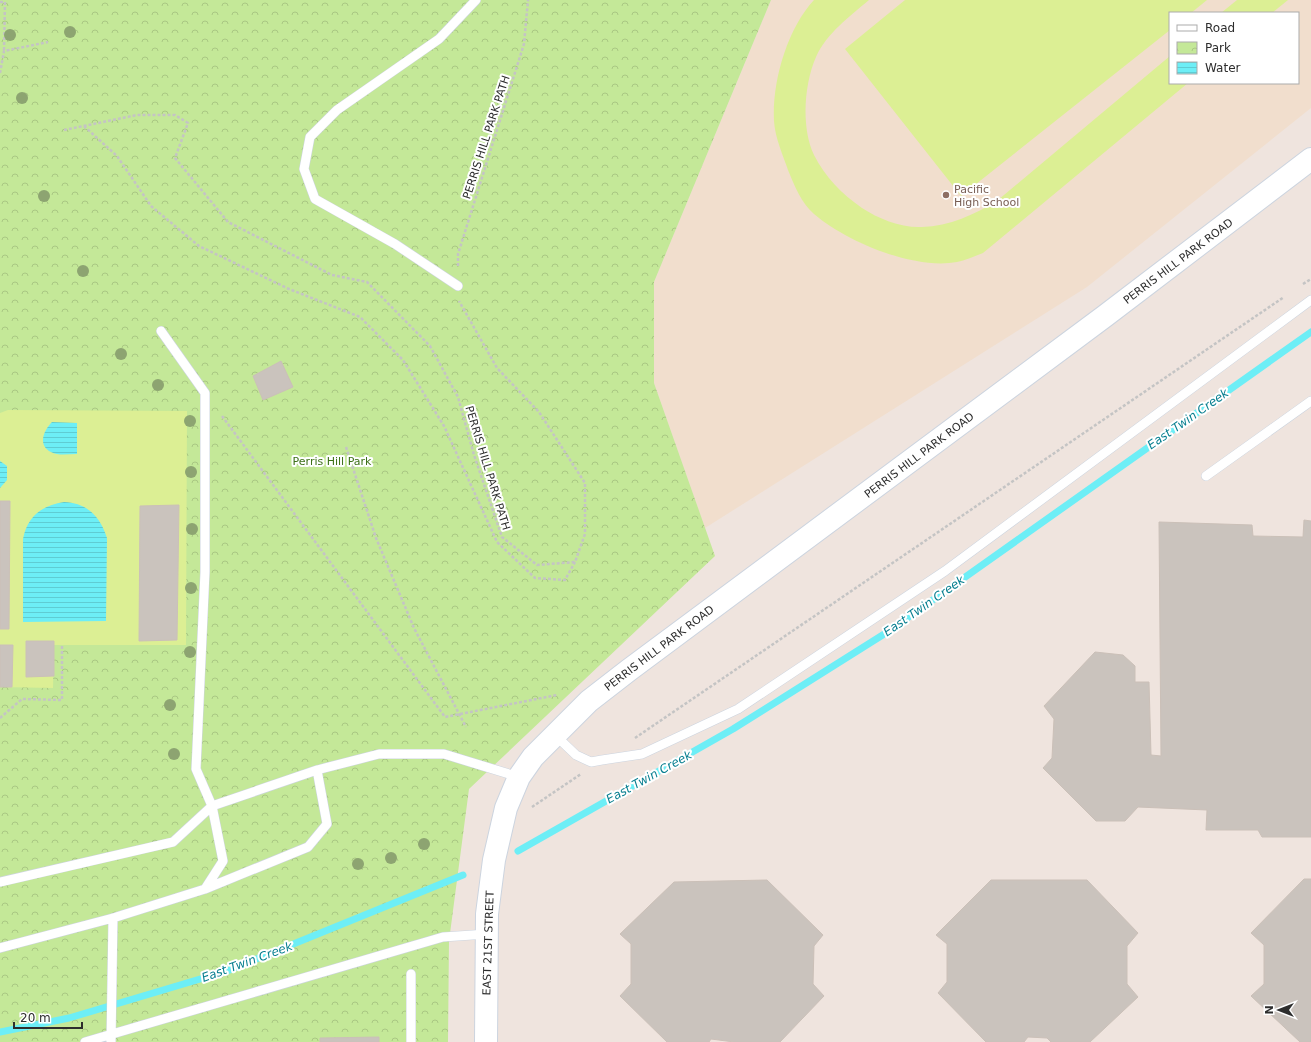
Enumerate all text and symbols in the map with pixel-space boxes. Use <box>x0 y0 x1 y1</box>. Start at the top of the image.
legend <box>1169 12 1299 84</box>
text: Road <box>1205 21 1235 35</box>
text: Park <box>1205 41 1231 55</box>
text: Water <box>1205 61 1241 75</box>
street label: PERRIS HILL PARK PATH <box>460 74 513 201</box>
place label: Pacific High School <box>954 183 1019 209</box>
marker: Pacific High School <box>941 190 951 200</box>
street label: PERRIS HILL PARK ROAD <box>1121 216 1236 307</box>
water label: East Twin Creek <box>1145 385 1232 452</box>
street label: PERRIS HILL PARK PATH <box>462 404 513 532</box>
street label: PERRIS HILL PARK ROAD <box>862 410 977 501</box>
park label: Perris Hill Park <box>293 455 372 468</box>
water label: East Twin Creek <box>881 572 968 639</box>
street label: PERRIS HILL PARK ROAD <box>602 603 717 694</box>
water label: East Twin Creek <box>604 747 695 806</box>
street label: EAST 21ST STREET <box>480 890 497 996</box>
water label: East Twin Creek <box>200 939 295 985</box>
north arrow <box>1259 990 1299 1030</box>
scale bar <box>14 1004 82 1030</box>
text: N <box>1263 1005 1276 1015</box>
text: 20 m <box>20 1011 51 1025</box>

